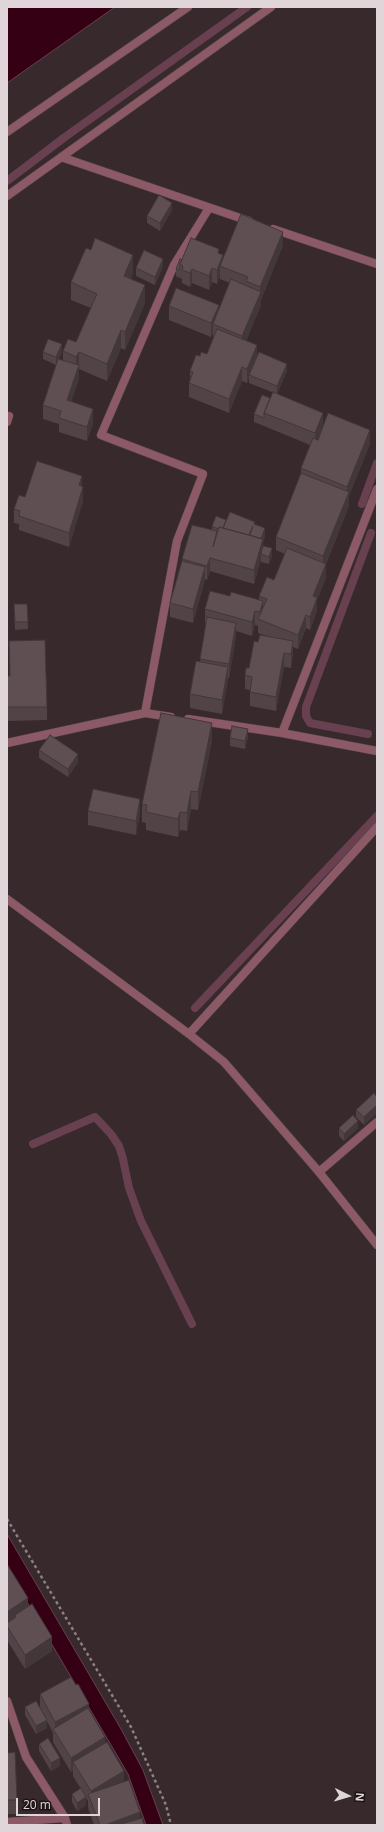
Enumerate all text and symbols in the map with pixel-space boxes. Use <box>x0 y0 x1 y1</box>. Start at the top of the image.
north arrow <box>328 1776 368 1816</box>
scale bar <box>18 1790 102 1816</box>
text: N <box>353 1792 368 1802</box>
text: 20 m <box>23 1796 51 1813</box>

